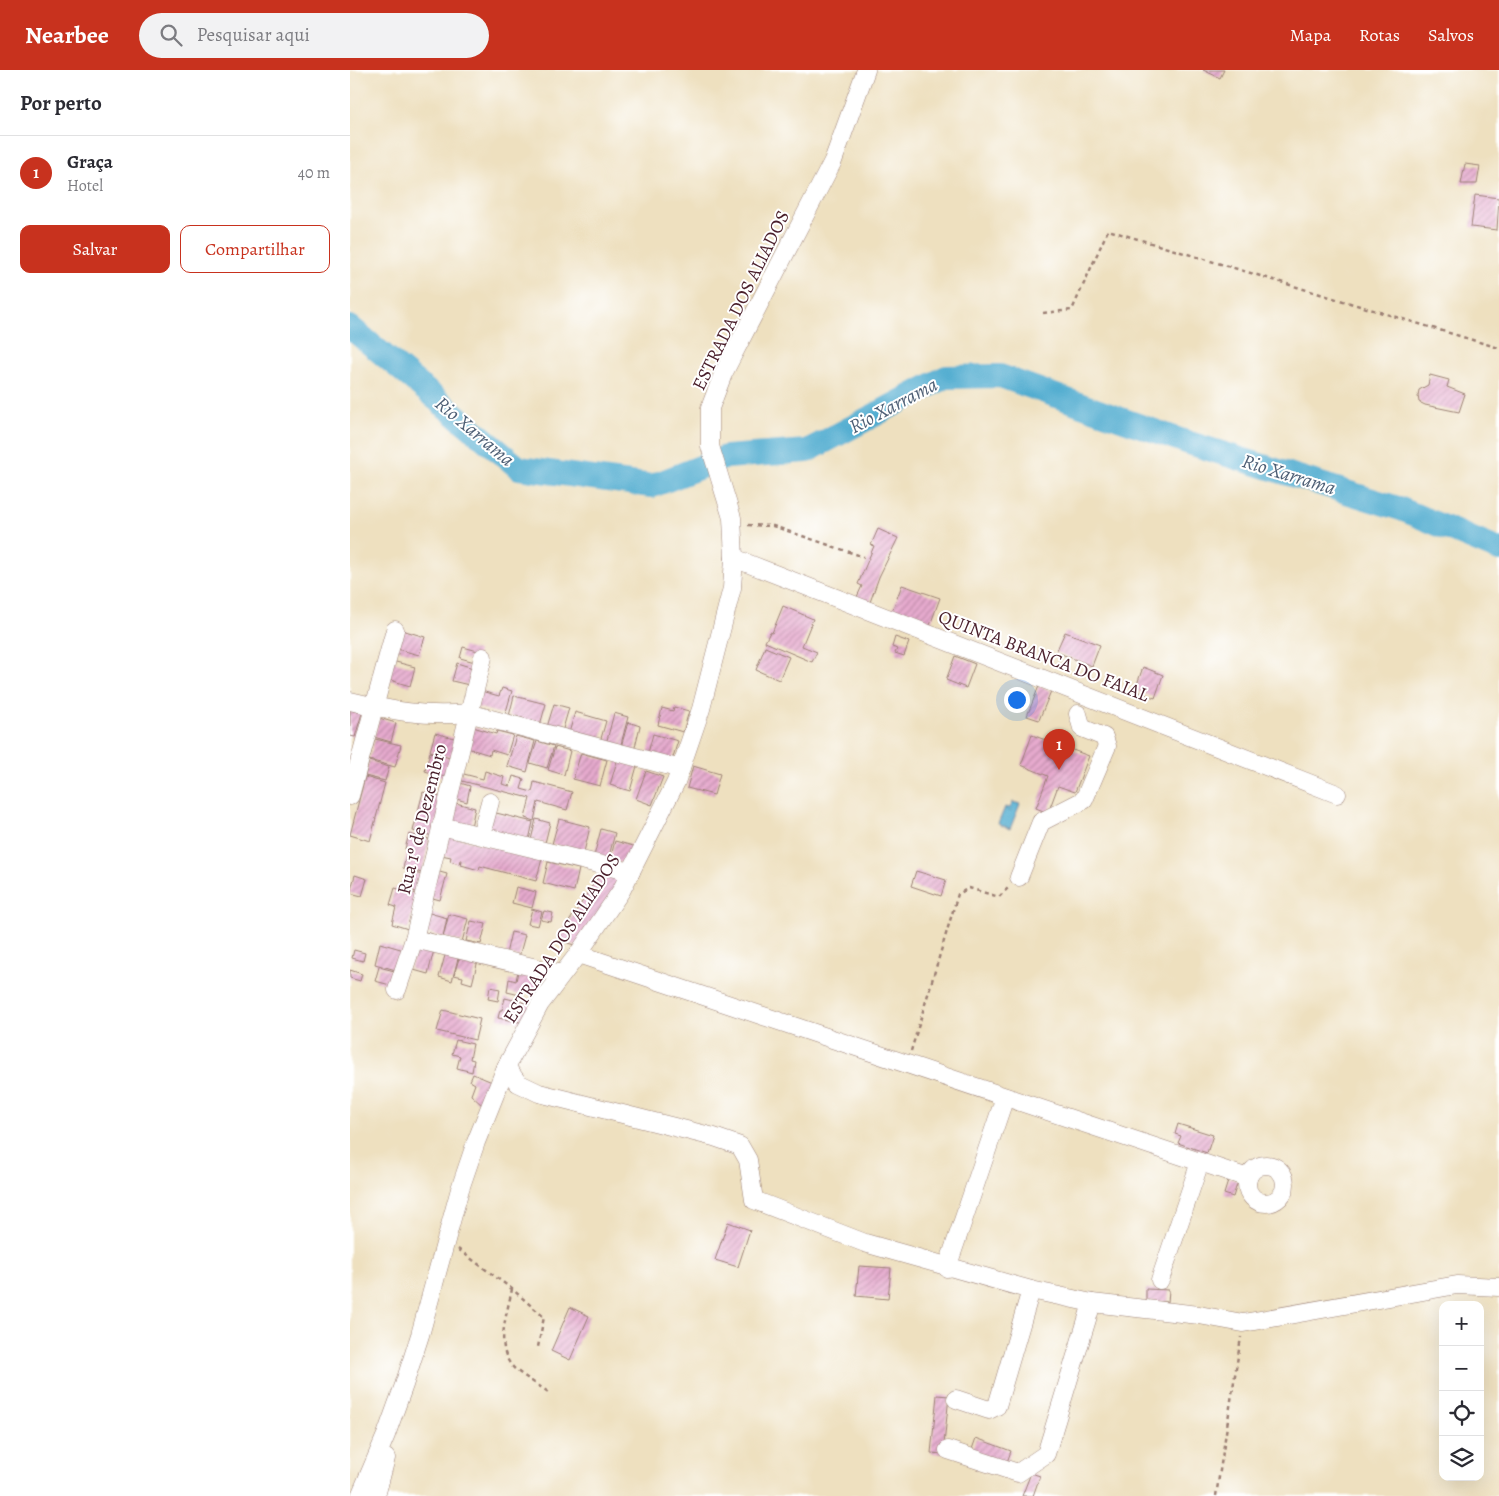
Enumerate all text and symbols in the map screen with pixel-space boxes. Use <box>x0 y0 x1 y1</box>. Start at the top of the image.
search box <box>139 13 489 58</box>
text: Nearbee <box>25 19 109 51</box>
icon: search <box>157 21 185 49</box>
text: Pesquisar aqui <box>197 22 310 48</box>
text: Mapa <box>1290 23 1331 47</box>
text: Rotas <box>1359 23 1400 47</box>
text: Salvos <box>1428 23 1474 47</box>
text: Por perto <box>20 89 102 117</box>
text: Graça <box>67 149 113 175</box>
text: 1 <box>33 162 39 184</box>
text: 40 m <box>298 162 330 184</box>
text: Hotel <box>67 175 103 197</box>
street label: ESTRADA DOS ALIADOS <box>686 206 796 395</box>
button: Salvar <box>20 225 170 273</box>
button: Compartilhar <box>180 225 330 273</box>
water label: Rio Xarrama <box>844 371 942 440</box>
water label: Rio Xarrama <box>429 390 520 473</box>
water label: Rio Xarrama <box>1239 447 1339 501</box>
street label: QUINTA BRANCA DO FAIAL <box>935 604 1153 708</box>
your location <box>1004 687 1030 713</box>
pin: 1 <box>1043 729 1075 770</box>
street label: Rua 1º de Dezembro <box>391 741 453 897</box>
street label: ESTRADA DOS ALIADOS <box>497 849 627 1028</box>
map controls <box>1439 1301 1484 1481</box>
button: + <box>1439 1301 1484 1346</box>
button: − <box>1439 1346 1484 1391</box>
button: locate <box>1439 1391 1484 1436</box>
button: layers <box>1439 1436 1484 1481</box>

